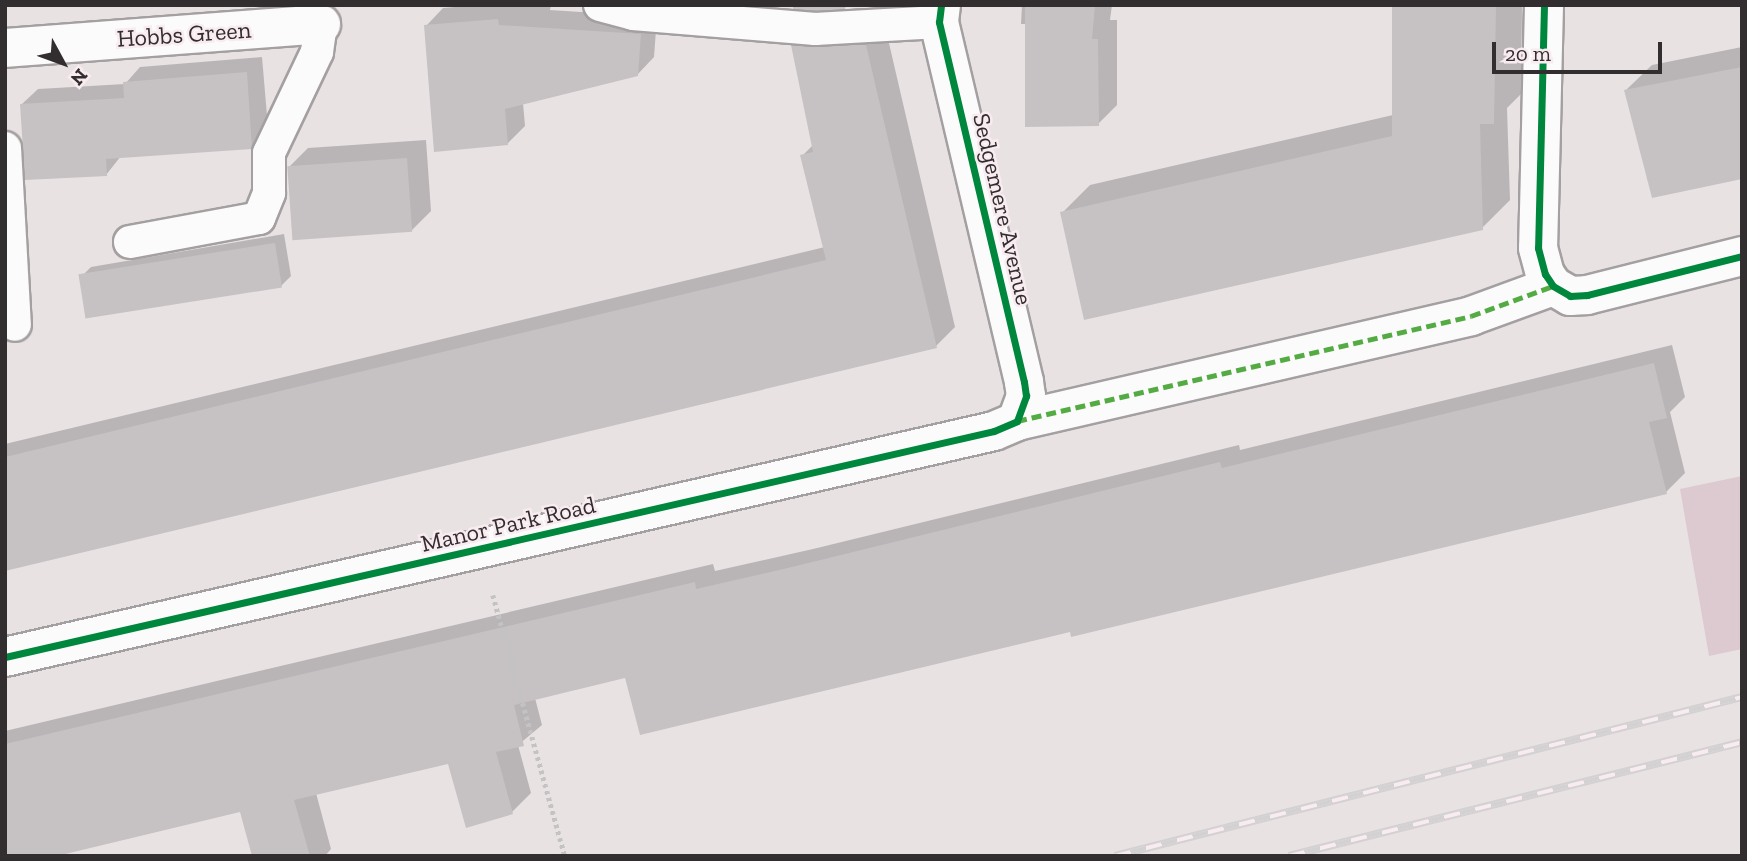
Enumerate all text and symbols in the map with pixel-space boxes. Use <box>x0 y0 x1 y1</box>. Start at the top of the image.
street label: Hobbs Green <box>116 15 252 53</box>
north arrow <box>28 28 98 98</box>
scale bar <box>1495 28 1665 72</box>
text: 20 m <box>1505 41 1551 66</box>
text: N <box>66 64 93 90</box>
street label: Sedgemere Avenue <box>967 110 1039 308</box>
street label: Manor Park Road <box>418 490 598 558</box>

